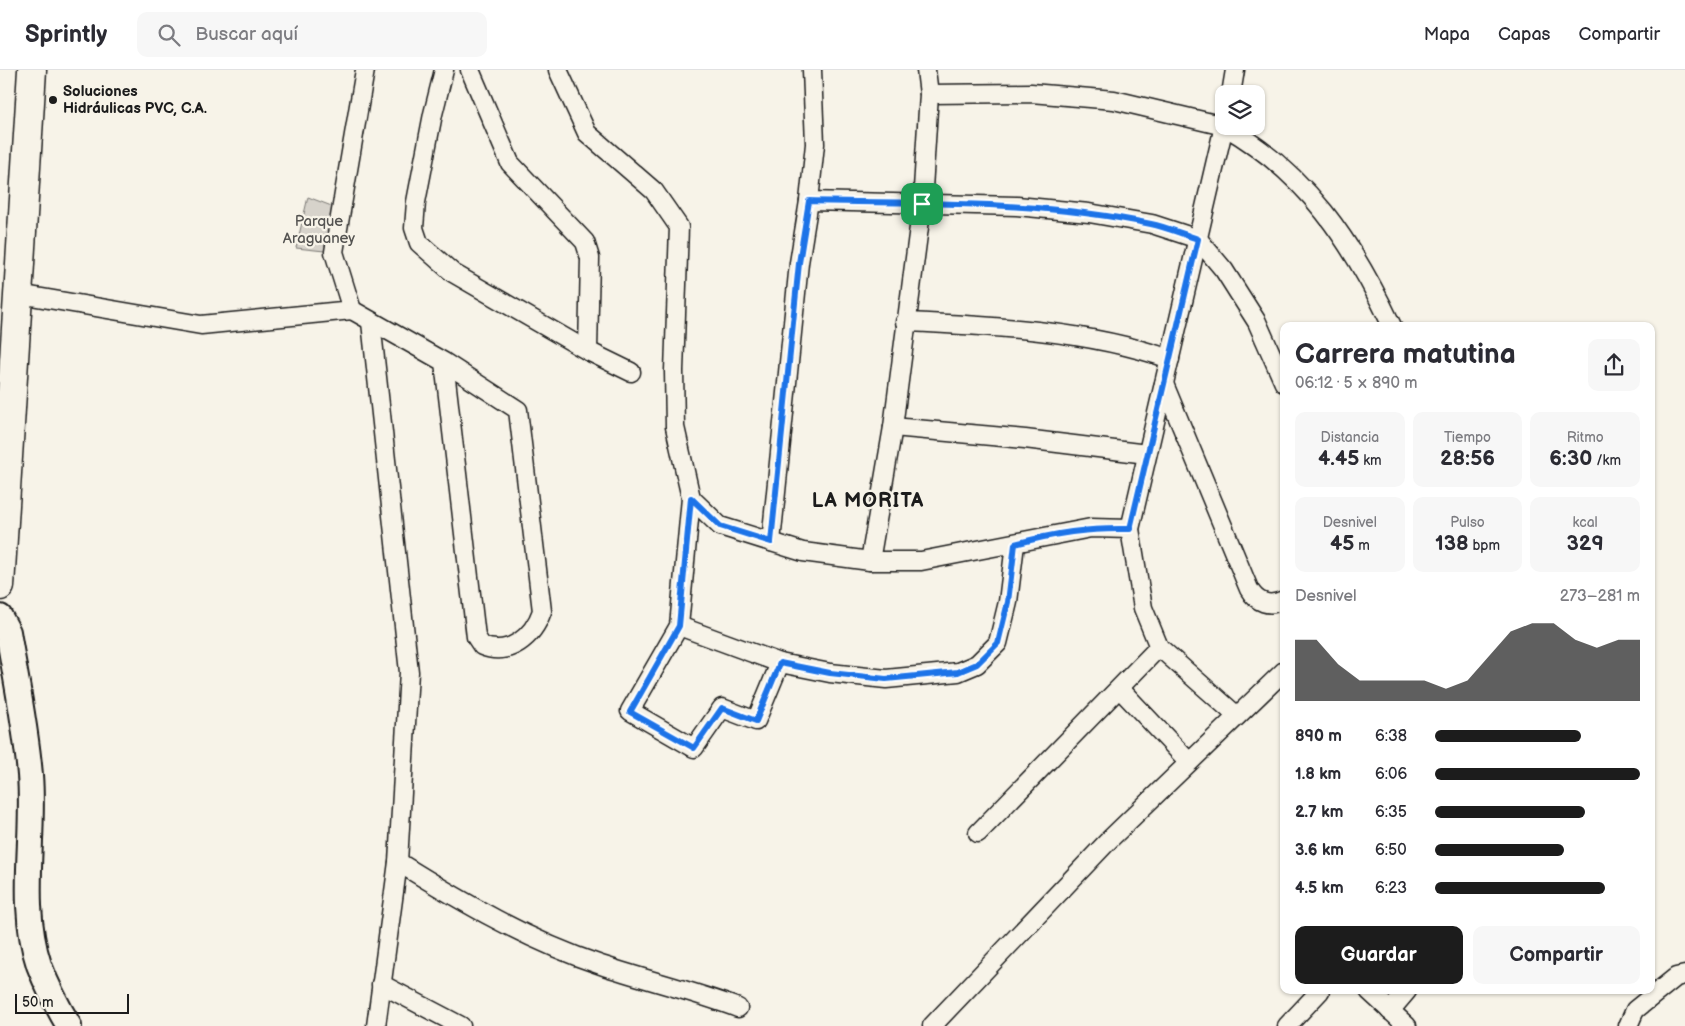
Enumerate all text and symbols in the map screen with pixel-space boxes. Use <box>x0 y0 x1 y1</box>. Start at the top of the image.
search box <box>137 12 487 57</box>
text: Sprintly <box>25 20 107 49</box>
icon: search <box>155 21 183 49</box>
text: Buscar aquí <box>195 23 298 46</box>
text: Mapa <box>1424 24 1470 45</box>
text: Capas <box>1498 24 1551 45</box>
text: Compartir <box>1579 24 1660 45</box>
place label: Soluciones Hidráulicas PVC, C.A. <box>63 82 207 118</box>
map controls <box>1215 85 1265 135</box>
button: layers <box>1215 85 1265 135</box>
marker: Soluciones Hidráulicas PVC, C.A. <box>47 94 59 106</box>
pin <box>901 183 943 225</box>
icon: arrive <box>908 190 936 218</box>
park label: Parque Araguaney <box>283 212 355 248</box>
text: Carrera matutina <box>1295 338 1516 371</box>
button: share <box>1588 339 1640 391</box>
text: 06:12 · 5 × 890 m <box>1295 374 1417 393</box>
text: Distancia <box>1320 429 1379 446</box>
text: Tiempo <box>1444 429 1491 446</box>
text: Ritmo <box>1567 429 1604 446</box>
text: 4.45 <box>1318 446 1359 471</box>
text: 28:56 <box>1440 446 1495 471</box>
text: 6:30 <box>1549 446 1592 471</box>
text: km <box>1359 452 1382 469</box>
text: /km <box>1592 452 1621 469</box>
district label: LA MORITA <box>812 489 924 513</box>
text: Desnivel <box>1323 514 1377 531</box>
text: Pulso <box>1450 514 1485 531</box>
text: kcal <box>1573 514 1598 531</box>
text: 45 <box>1330 531 1354 556</box>
text: 138 <box>1435 531 1469 556</box>
text: 329 <box>1567 531 1604 556</box>
text: m <box>1354 537 1370 554</box>
text: bpm <box>1469 537 1500 554</box>
text: Desnivel <box>1295 587 1357 606</box>
text: 273–281 m <box>1560 587 1640 606</box>
text: 890 m <box>1295 727 1342 746</box>
text: 6:38 <box>1375 727 1407 746</box>
text: 1.8 km <box>1295 765 1341 784</box>
text: 6:06 <box>1375 765 1407 784</box>
text: 2.7 km <box>1295 803 1343 822</box>
text: 6:35 <box>1375 803 1407 822</box>
text: 3.6 km <box>1295 841 1344 860</box>
text: 6:50 <box>1375 841 1407 860</box>
text: 4.5 km <box>1295 879 1344 898</box>
text: 6:23 <box>1375 879 1407 898</box>
button: Guardar <box>1295 926 1463 984</box>
button: Compartir <box>1473 926 1640 984</box>
scale bar <box>15 991 129 1014</box>
text: 50 m <box>22 994 54 1011</box>

